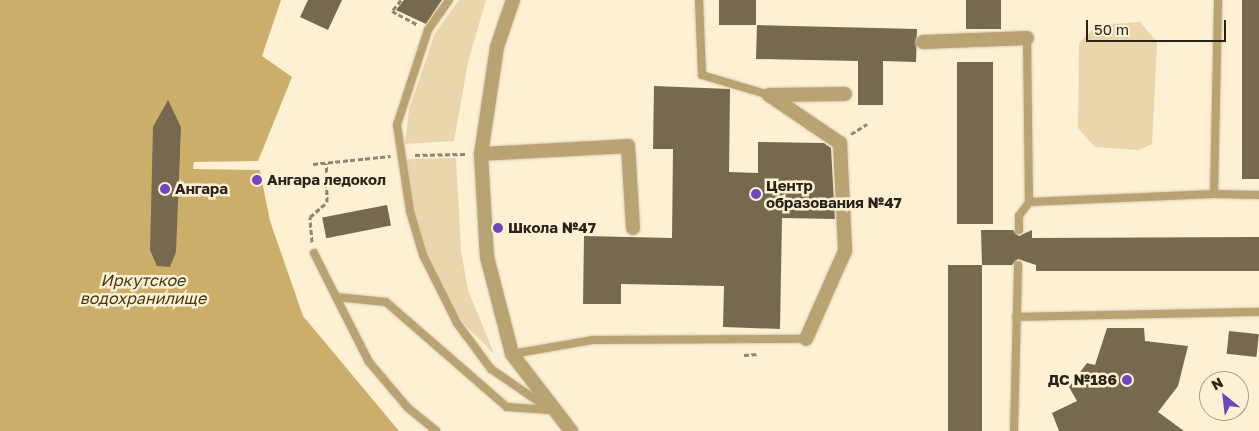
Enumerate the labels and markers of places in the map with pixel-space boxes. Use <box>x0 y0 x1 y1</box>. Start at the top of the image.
place label: Ангара ледокол <box>267 171 386 189</box>
marker: Ангара ледокол <box>251 174 263 186</box>
place label: Центр образования №47 <box>766 176 902 211</box>
place label: Ангара <box>175 180 228 198</box>
marker: Ангара <box>159 183 171 195</box>
marker: Центр образования №47 <box>750 188 762 200</box>
place label: Школа №47 <box>508 219 596 237</box>
marker: Школа №47 <box>492 222 504 234</box>
place label: ДС №186 <box>1048 371 1117 389</box>
marker: ДС №186 <box>1121 374 1133 386</box>

